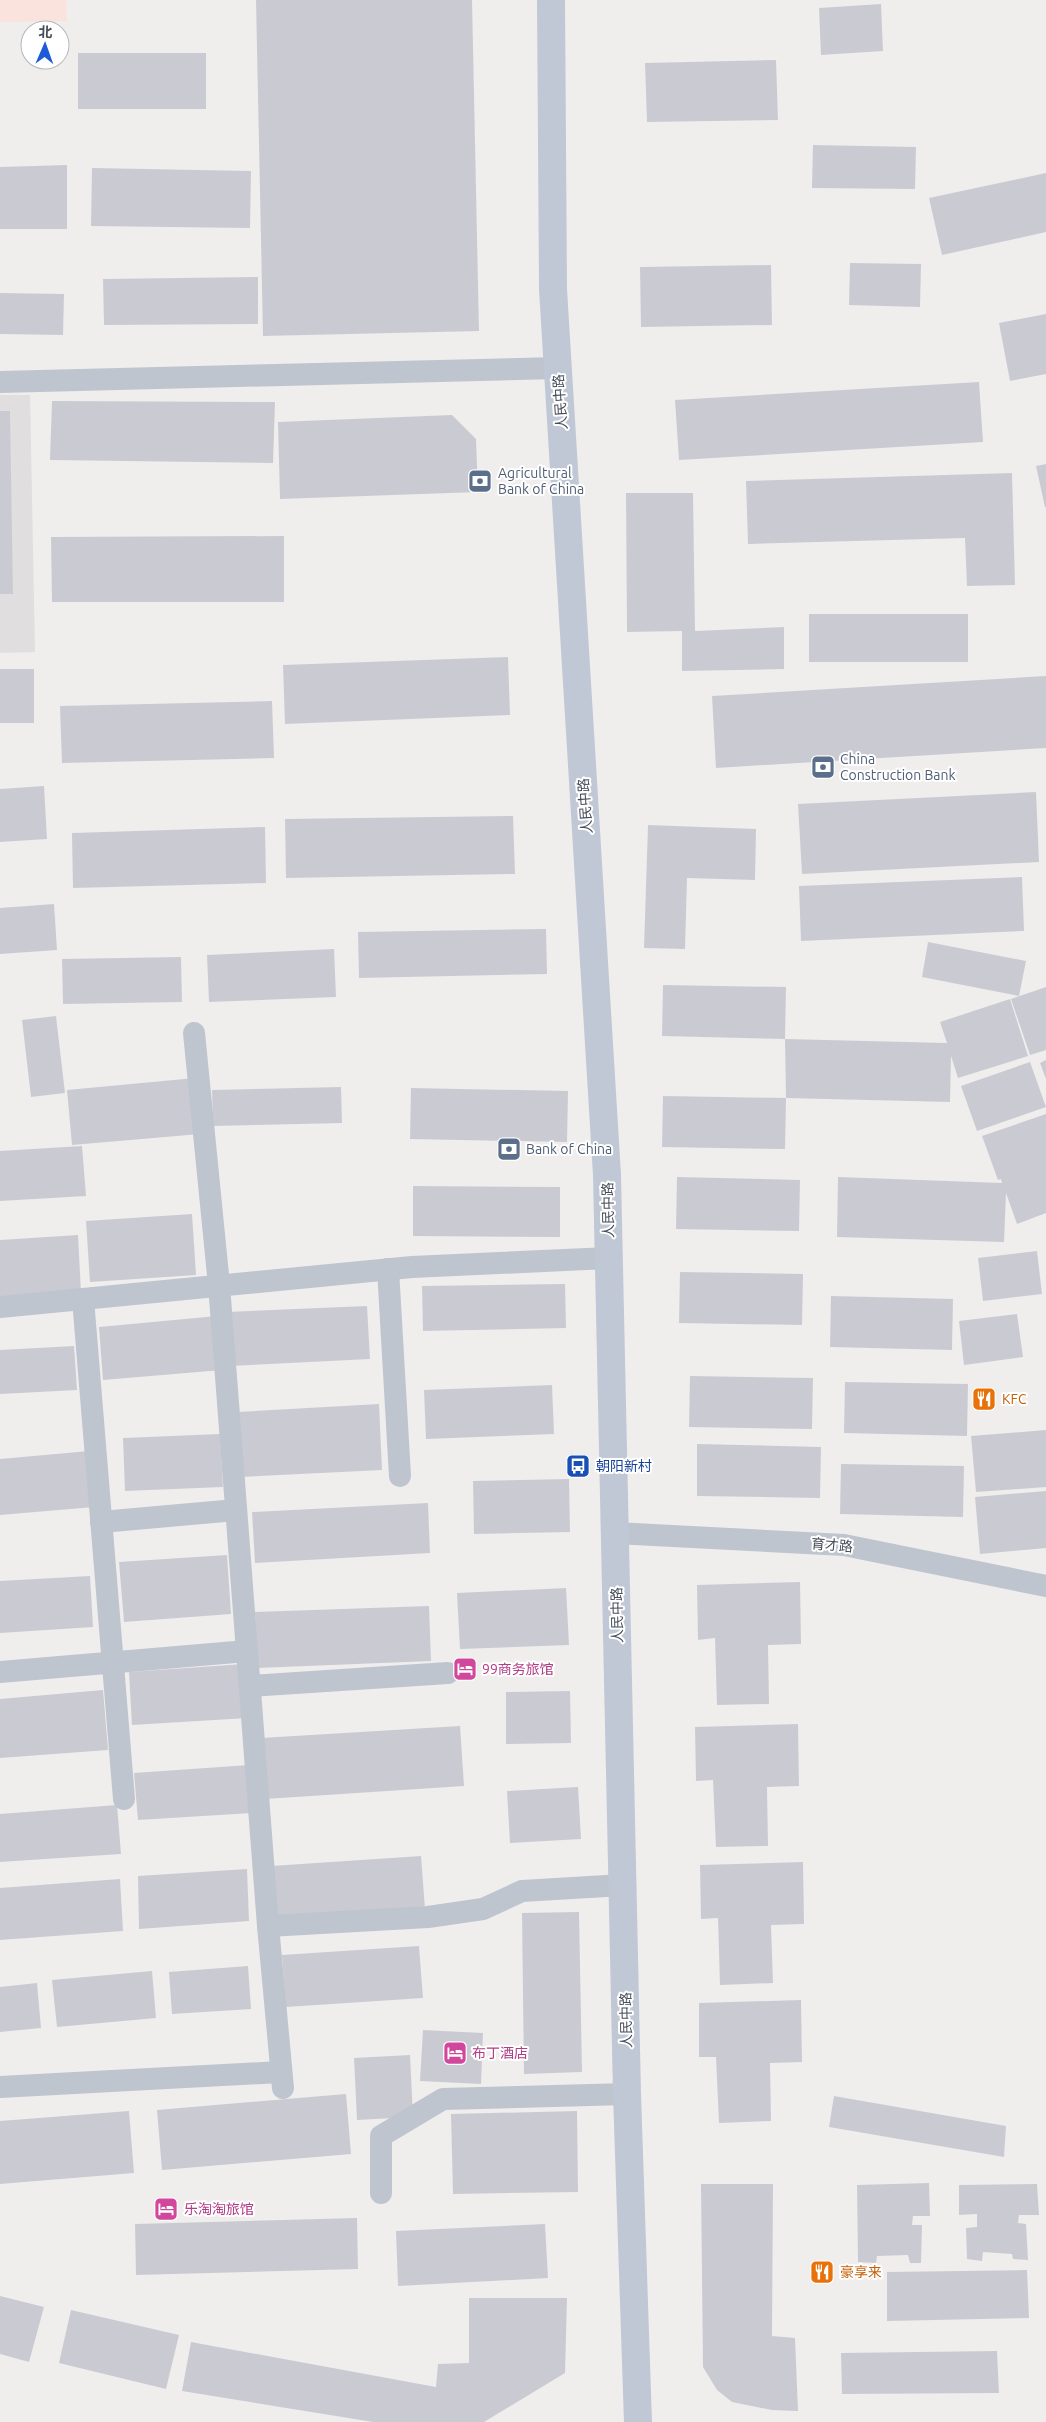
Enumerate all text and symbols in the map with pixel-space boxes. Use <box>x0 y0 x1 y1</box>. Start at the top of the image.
north arrow <box>20 20 70 70</box>
text: 北 <box>38 24 53 40</box>
street label: 人民中路 <box>550 374 570 430</box>
place label: Agricultural Bank of China <box>498 465 584 497</box>
bank icon: Agricultural Bank of China <box>467 468 493 494</box>
place label: China Construction Bank <box>840 751 956 783</box>
bank icon: China Construction Bank <box>810 754 836 780</box>
street label: 人民中路 <box>575 778 595 834</box>
bank icon: Bank of China <box>496 1136 522 1162</box>
place label: Bank of China <box>526 1141 612 1157</box>
street label: 人民中路 <box>600 1182 616 1238</box>
restaurant icon: KFC <box>971 1386 997 1412</box>
place label: KFC <box>1002 1391 1027 1407</box>
bus stop icon: 朝阳新村 <box>565 1453 591 1479</box>
place label: 朝阳新村 <box>596 1458 652 1474</box>
street label: 育才路 <box>810 1535 854 1555</box>
street label: 人民中路 <box>609 1587 625 1643</box>
hotel icon: 99商务旅馆 <box>452 1656 478 1682</box>
place label: 99商务旅馆 <box>482 1661 554 1677</box>
street label: 人民中路 <box>618 1992 634 2048</box>
hotel icon: 布丁酒店 <box>442 2040 468 2066</box>
place label: 布丁酒店 <box>472 2045 528 2061</box>
hotel icon: 乐淘淘旅馆 <box>153 2196 179 2222</box>
place label: 乐淘淘旅馆 <box>184 2201 254 2217</box>
restaurant icon: 豪享来 <box>809 2259 835 2285</box>
place label: 豪享来 <box>840 2264 882 2280</box>

